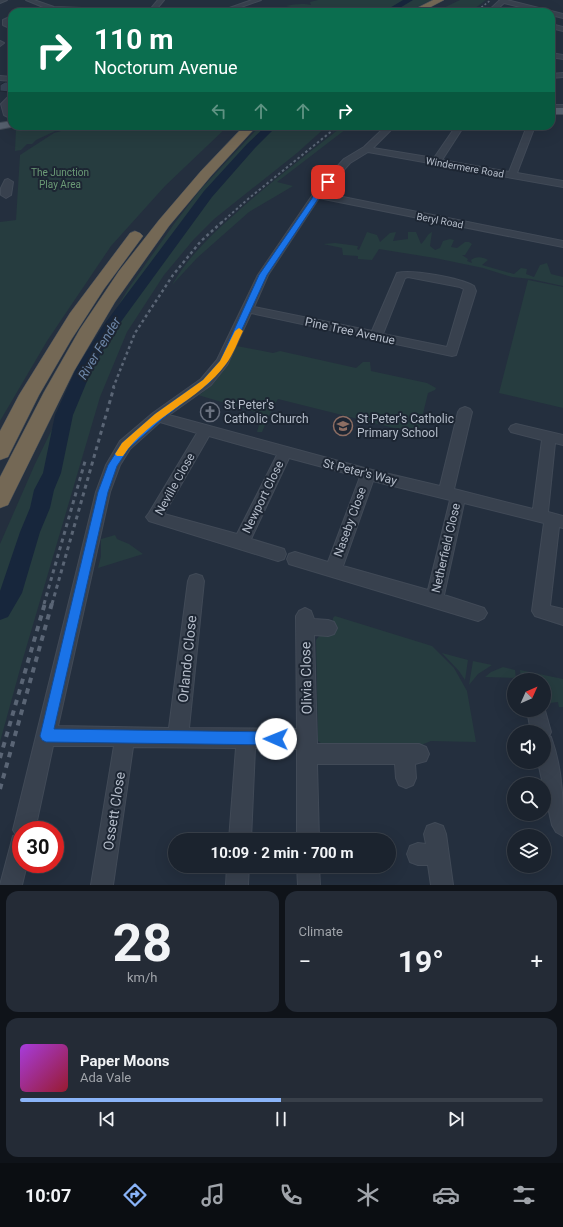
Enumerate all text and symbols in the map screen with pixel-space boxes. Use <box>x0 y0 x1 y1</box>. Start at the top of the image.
text: 110 m <box>94 23 173 56</box>
icon: right <box>28 24 80 76</box>
text: Noctorum Avenue <box>94 57 238 78</box>
icon: left <box>208 100 230 122</box>
icon: ahead <box>250 100 272 122</box>
icon: ahead <box>292 100 314 122</box>
icon: right <box>334 100 356 122</box>
street label: Windermere Road <box>425 155 505 180</box>
pin <box>311 165 345 199</box>
park label: The Junction Play Area <box>31 167 89 190</box>
icon: arrive <box>317 171 339 193</box>
street label: Beryl Road <box>415 211 464 230</box>
water label: River Fender <box>75 314 124 382</box>
street label: Pine Tree Avenue <box>304 315 396 347</box>
place label: St Peter's Catholic Church <box>224 398 309 426</box>
church icon: St Peter's Catholic Church <box>199 401 221 423</box>
place label: St Peter's Catholic Primary School <box>357 412 454 440</box>
school or university icon: St Peter's Catholic Primary School <box>332 415 354 437</box>
street label: Neville Close <box>152 450 198 518</box>
street label: St Peter's Way <box>322 456 399 488</box>
street label: Newport Close <box>239 458 287 536</box>
street label: Naseby Close <box>331 485 369 559</box>
street label: Netherfield Close <box>429 502 463 594</box>
street label: Orlando Close <box>174 615 200 703</box>
street label: Olivia Close <box>297 641 315 715</box>
north arrow <box>507 673 551 717</box>
map controls <box>507 673 551 873</box>
position arrow <box>255 718 297 760</box>
button: sound <box>507 725 551 769</box>
street label: Ossett Close <box>100 771 128 851</box>
button: search <box>507 777 551 821</box>
speed limit sign: 30 <box>12 821 64 873</box>
button: layers <box>507 829 551 873</box>
text: 10:09 · 2 min · 700 m <box>211 844 353 862</box>
text: 28 <box>112 913 172 974</box>
text: Climate <box>299 924 343 939</box>
text: 19° <box>398 944 444 979</box>
text: − <box>299 949 311 974</box>
text: + <box>531 949 543 974</box>
text: km/h <box>127 970 158 985</box>
text: Paper Moons <box>80 1052 170 1070</box>
text: Ada Vale <box>80 1070 131 1085</box>
icon: previous <box>96 1108 118 1130</box>
icon: pause <box>270 1108 292 1130</box>
icon: next <box>445 1108 467 1130</box>
icon: directions <box>121 1181 149 1209</box>
icon: music <box>199 1181 227 1209</box>
icon: phone <box>277 1181 305 1209</box>
icon: climate <box>354 1181 382 1209</box>
icon: car <box>432 1181 460 1209</box>
icon: filters <box>510 1181 538 1209</box>
text: 10:07 <box>25 1185 71 1206</box>

